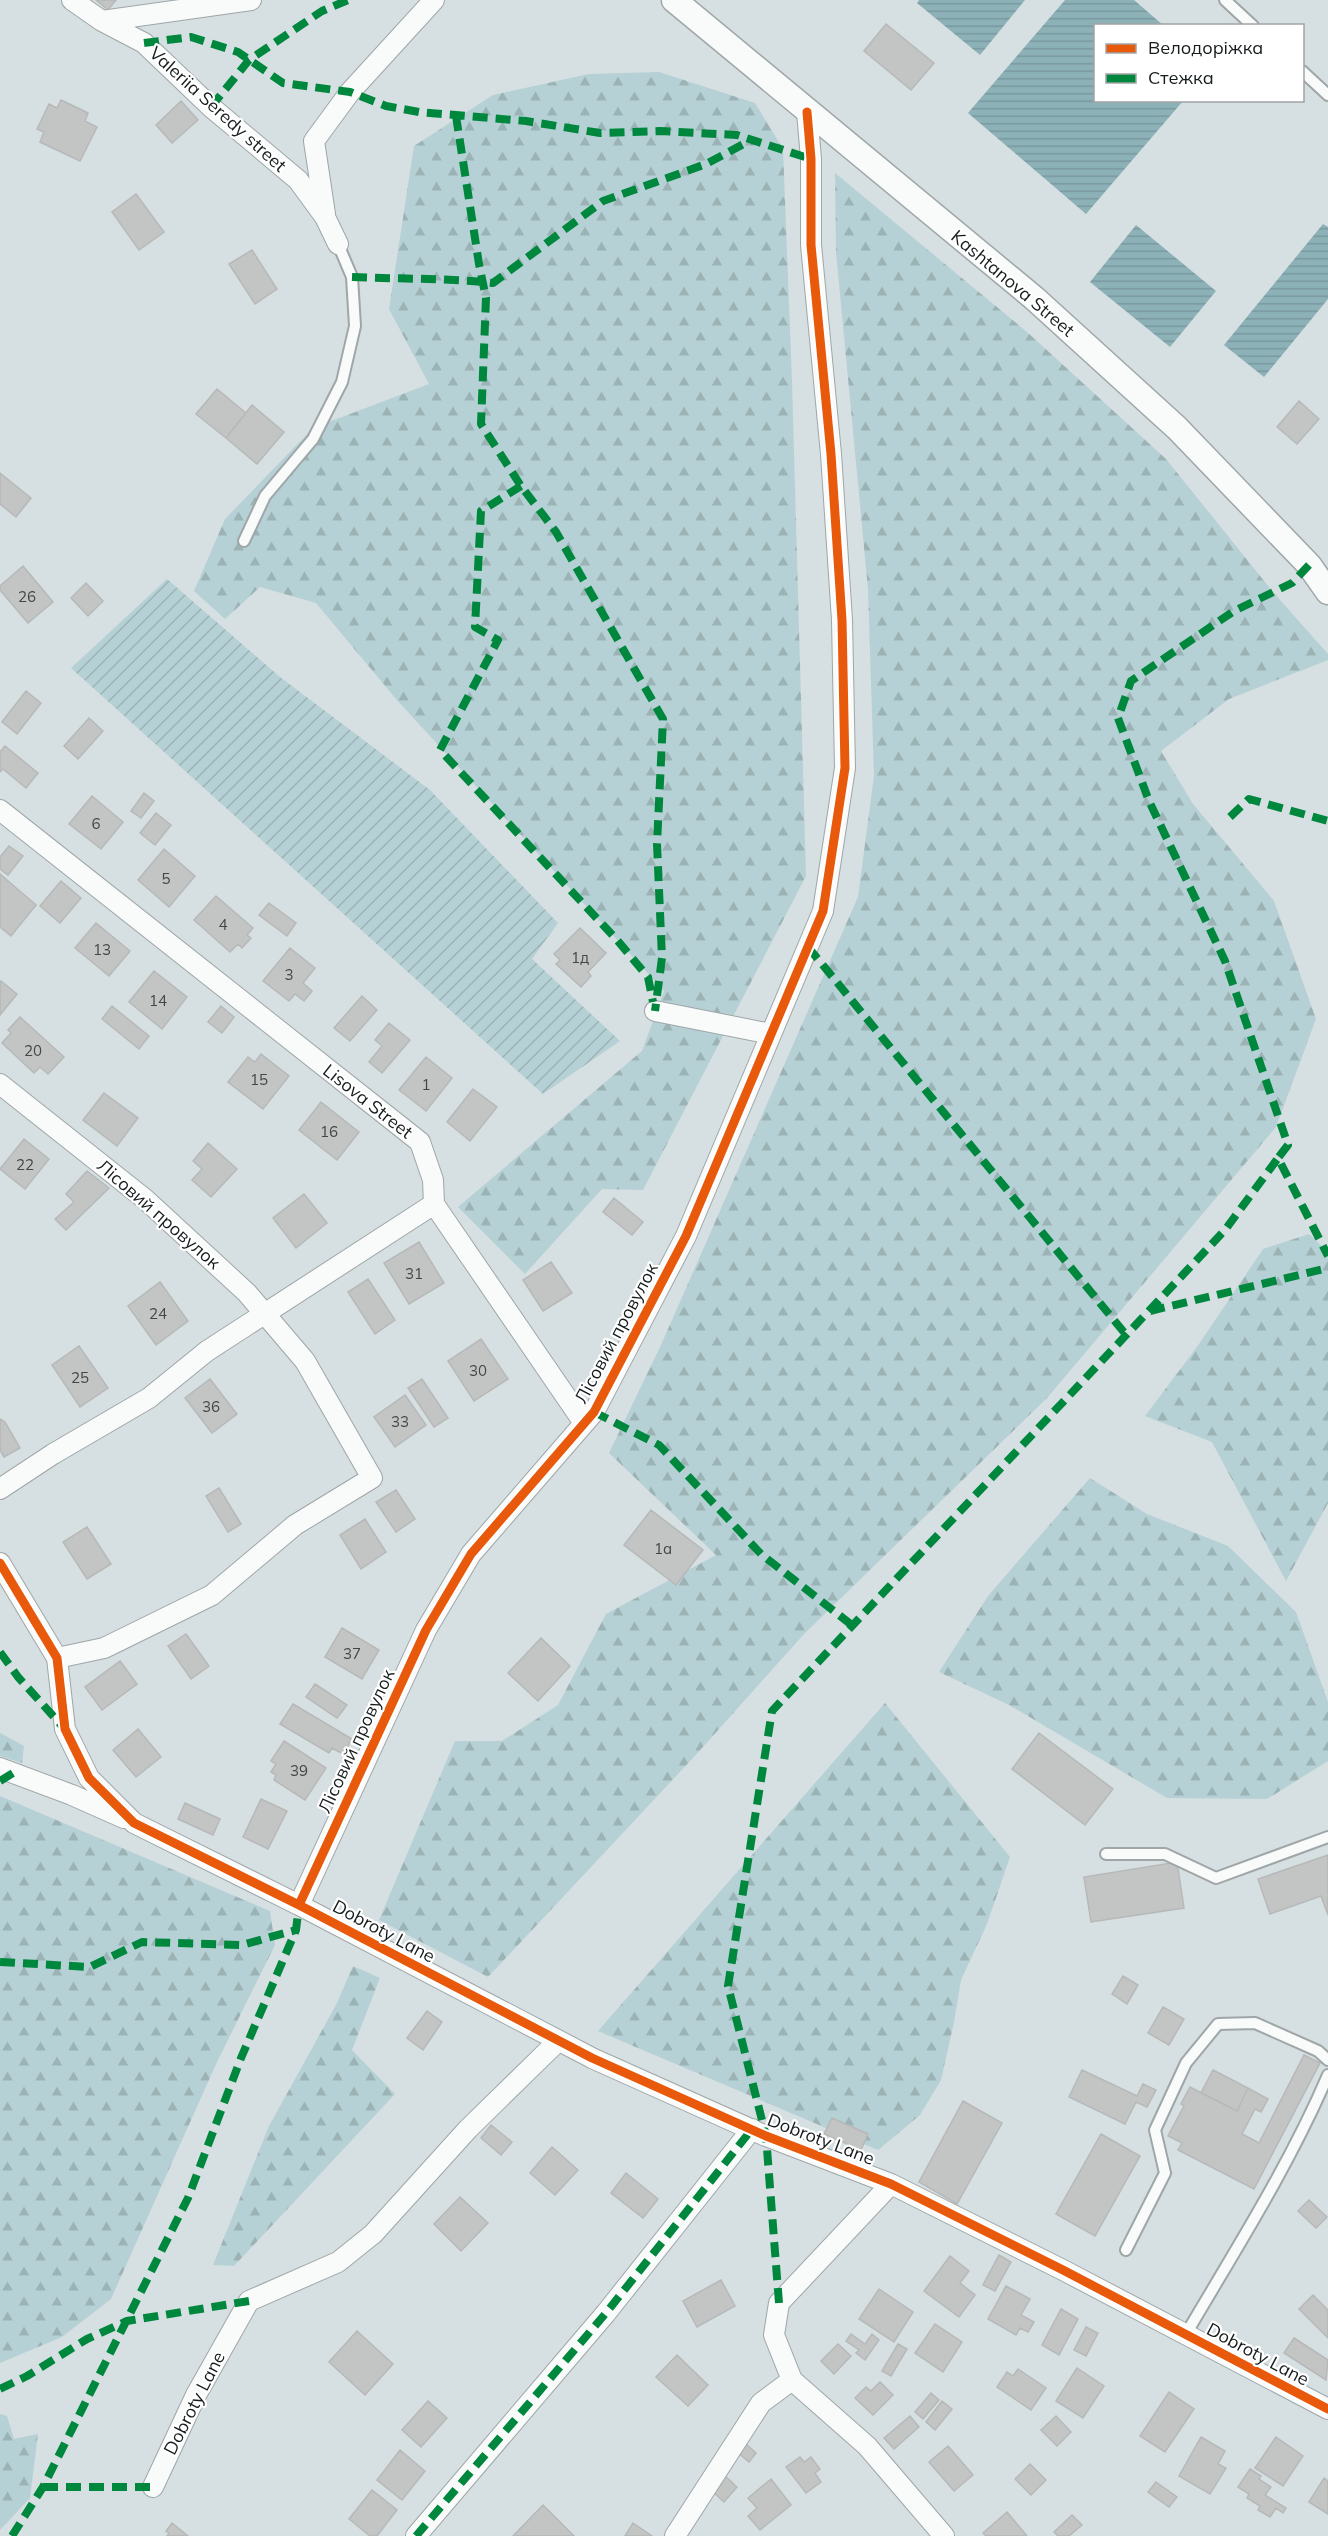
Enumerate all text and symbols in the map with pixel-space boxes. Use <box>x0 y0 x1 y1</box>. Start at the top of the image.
legend <box>1094 24 1304 102</box>
text: Велодоріжка <box>1148 36 1263 59</box>
street label: Valeriia Seredy street <box>145 41 291 177</box>
text: Стежка <box>1148 66 1214 89</box>
street label: Kashtanova Street <box>947 225 1079 341</box>
house number: 26 <box>18 587 36 606</box>
house number: 6 <box>91 814 101 833</box>
house number: 5 <box>161 869 171 888</box>
house number: 4 <box>218 915 228 934</box>
house number: 13 <box>93 940 111 959</box>
house number: 1д <box>571 948 589 967</box>
house number: 3 <box>284 965 294 984</box>
house number: 14 <box>149 991 167 1010</box>
house number: 20 <box>24 1041 42 1060</box>
street label: Lisova Street <box>318 1059 418 1143</box>
house number: 15 <box>250 1070 268 1089</box>
house number: 1 <box>421 1075 431 1094</box>
house number: 16 <box>320 1122 338 1141</box>
street label: Лісовий провулок <box>93 1154 226 1274</box>
house number: 22 <box>16 1155 34 1174</box>
street label: Лісовий провулок <box>569 1258 663 1407</box>
house number: 31 <box>405 1264 423 1283</box>
house number: 24 <box>149 1304 167 1323</box>
house number: 30 <box>469 1361 487 1380</box>
house number: 25 <box>71 1368 89 1387</box>
house number: 36 <box>202 1397 220 1416</box>
house number: 33 <box>391 1412 409 1431</box>
house number: 1а <box>654 1539 672 1558</box>
house number: 37 <box>343 1644 361 1663</box>
street label: Лісовий провулок <box>313 1665 400 1817</box>
house number: 39 <box>290 1761 308 1780</box>
street label: Dobroty Lane <box>329 1894 439 1968</box>
street label: Dobroty Lane <box>764 2108 878 2170</box>
street label: Dobroty Lane <box>1203 2317 1313 2391</box>
street label: Dobroty Lane <box>158 2348 230 2458</box>

